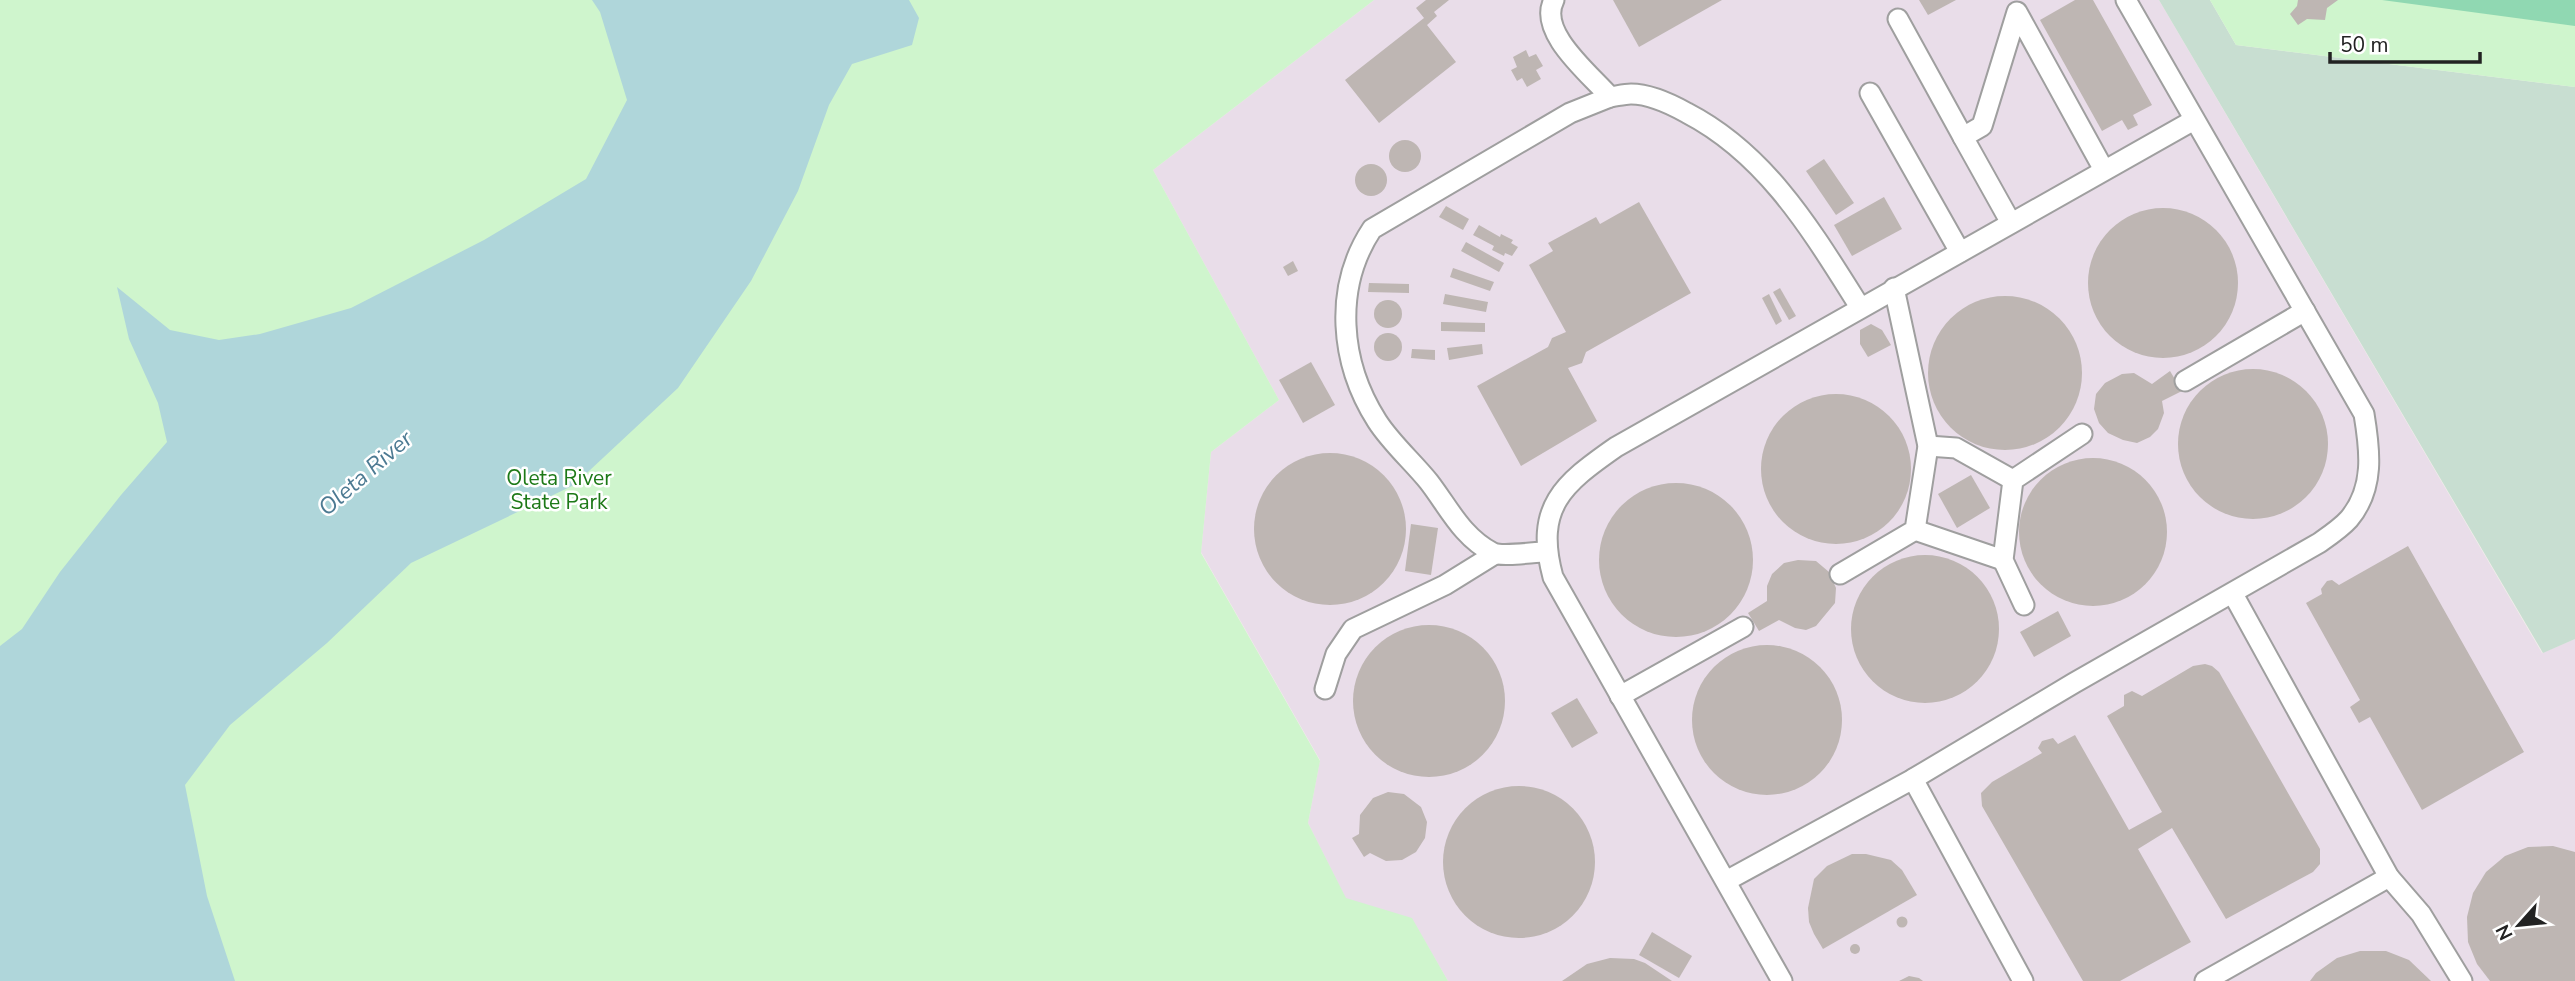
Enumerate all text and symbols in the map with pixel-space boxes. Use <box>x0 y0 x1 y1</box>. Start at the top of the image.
scale bar <box>2330 21 2480 65</box>
text: 50 m <box>2340 31 2389 59</box>
water label: Oleta River <box>312 423 420 523</box>
park label: Oleta River State Park <box>506 464 612 516</box>
north arrow <box>2484 890 2554 960</box>
text: N <box>2490 920 2520 945</box>

